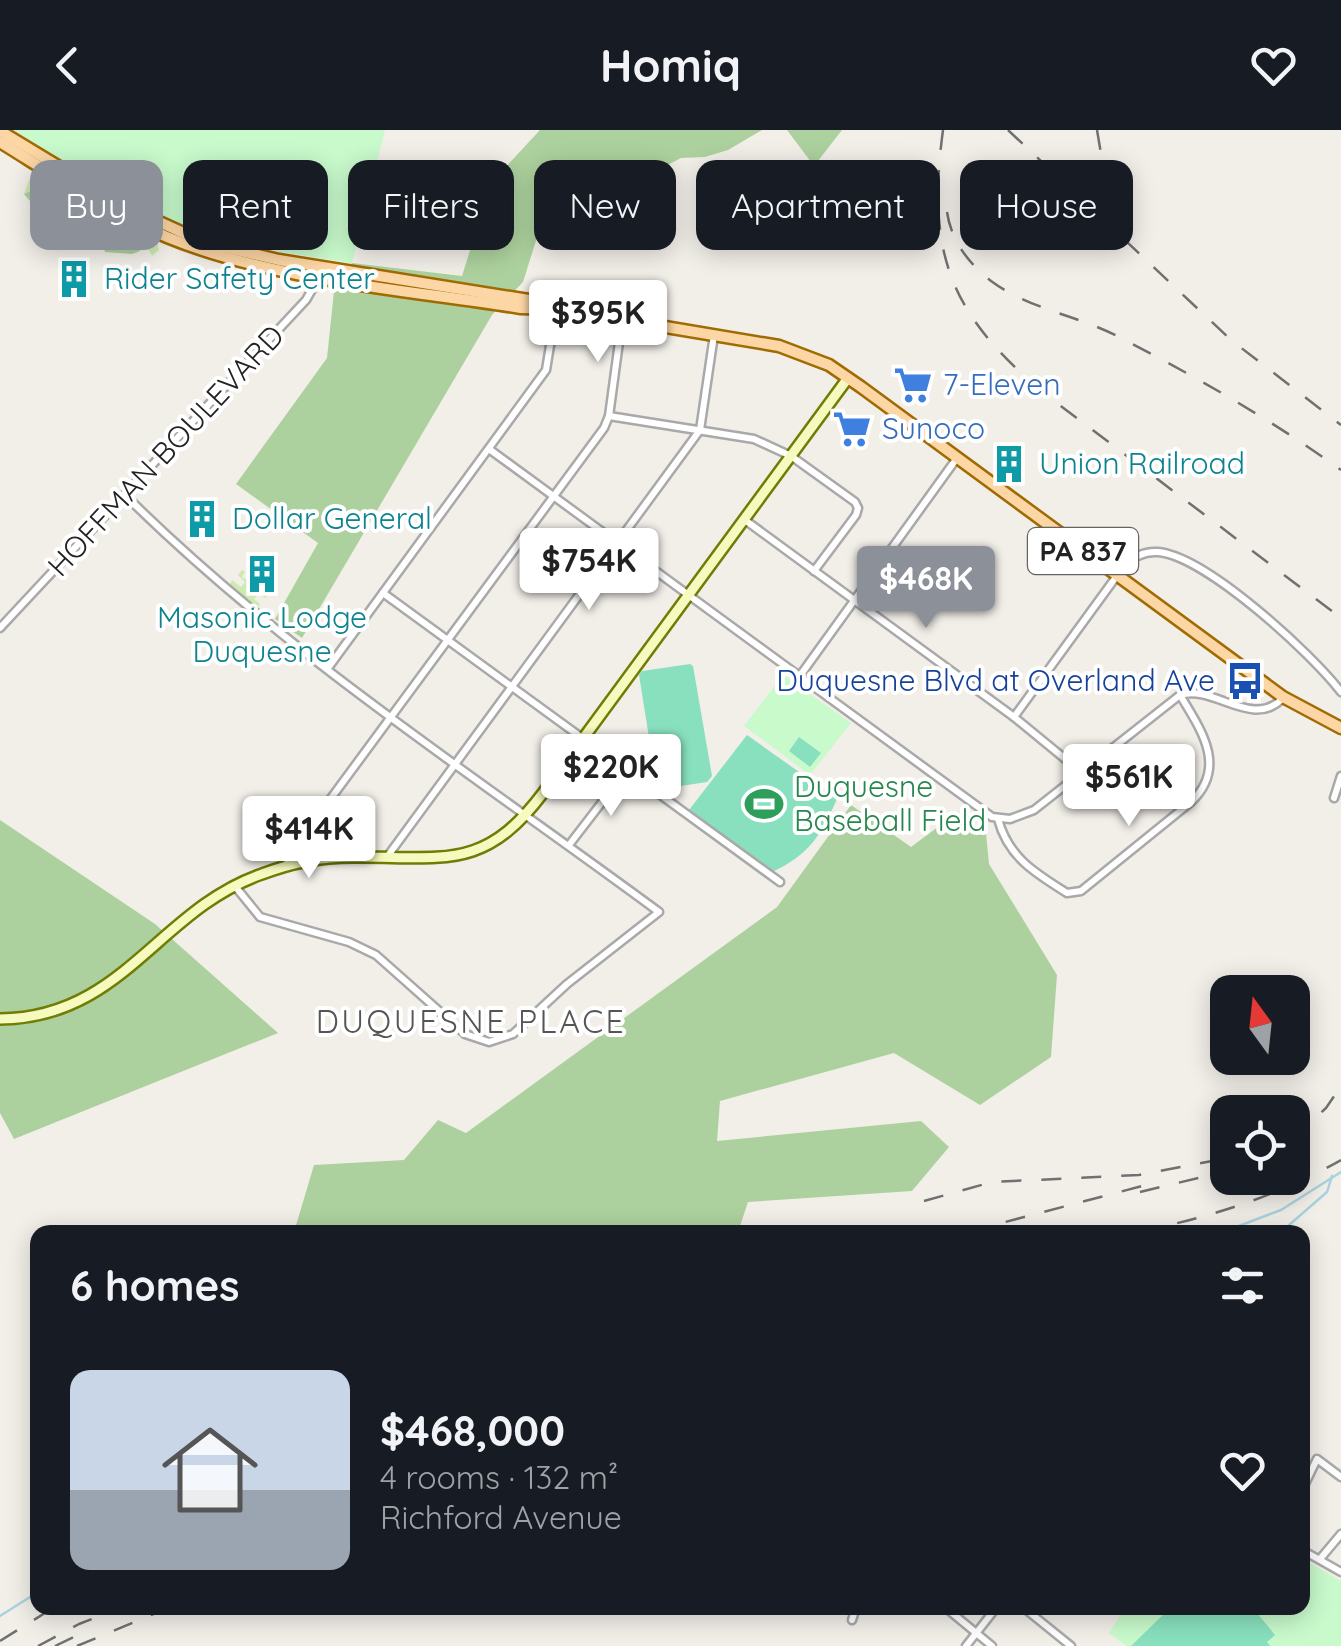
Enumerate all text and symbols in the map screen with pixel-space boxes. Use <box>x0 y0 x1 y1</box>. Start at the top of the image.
text: Homiq <box>600 37 741 93</box>
icon: back <box>40 38 95 93</box>
icon: heart <box>1246 38 1301 93</box>
chip: Buy <box>30 160 163 250</box>
chip: Rent <box>183 160 328 250</box>
chip: Filters <box>348 160 514 250</box>
chip: New <box>534 160 676 250</box>
chip: Apartment <box>696 160 940 250</box>
chip: House <box>960 160 1133 250</box>
building icon: Rider Safety Center <box>53 258 95 300</box>
place label: Rider Safety Center <box>104 259 375 297</box>
pin: $395K <box>528 280 668 365</box>
text: $395K <box>551 292 645 332</box>
street label: HOFFMAN BOULEVARD <box>39 317 292 584</box>
supermarket icon: 7-Eleven <box>892 364 934 406</box>
place label: 7-Eleven <box>943 365 1061 403</box>
supermarket icon: Sunoco <box>831 408 873 450</box>
place label: Sunoco <box>882 409 985 447</box>
building icon: Union Railroad <box>988 443 1030 485</box>
place label: Union Railroad <box>1039 444 1245 482</box>
building icon: Dollar General <box>181 498 223 540</box>
place label: Dollar General <box>232 499 432 537</box>
pin: $754K <box>519 528 659 613</box>
road number: PA 837 <box>1028 528 1138 574</box>
text: $754K <box>542 540 636 580</box>
pin: $468K <box>856 546 996 631</box>
building icon: Masonic Lodge Duquesne <box>241 553 283 595</box>
text: $468K <box>879 558 973 598</box>
place label: Masonic Lodge Duquesne <box>157 598 367 670</box>
bus stop icon: Duquesne Blvd at Overland Ave <box>1224 660 1266 702</box>
place label: Duquesne Blvd at Overland Ave <box>776 661 1215 699</box>
pin: $220K <box>541 734 681 819</box>
pin: $561K <box>1059 744 1199 829</box>
text: $220K <box>563 746 659 786</box>
text: $561K <box>1085 756 1173 796</box>
place label: Duquesne Baseball Field <box>794 767 986 839</box>
sports icon: Duquesne Baseball Field <box>743 783 785 825</box>
pin: $414K <box>239 796 379 881</box>
text: $414K <box>264 808 354 848</box>
north arrow <box>1210 975 1310 1075</box>
map controls <box>1210 975 1310 1195</box>
district label: DUQUESNE PLACE <box>316 1001 626 1041</box>
button: locate <box>1210 1095 1310 1195</box>
icon: filters <box>1215 1258 1270 1313</box>
text: 6 homes <box>70 1259 240 1312</box>
text: $468,000 <box>380 1404 565 1457</box>
icon: home <box>150 1410 270 1530</box>
icon: heart <box>1215 1443 1270 1498</box>
text: 4 rooms · 132 m² <box>380 1457 618 1497</box>
text: Richford Avenue <box>380 1497 622 1537</box>

